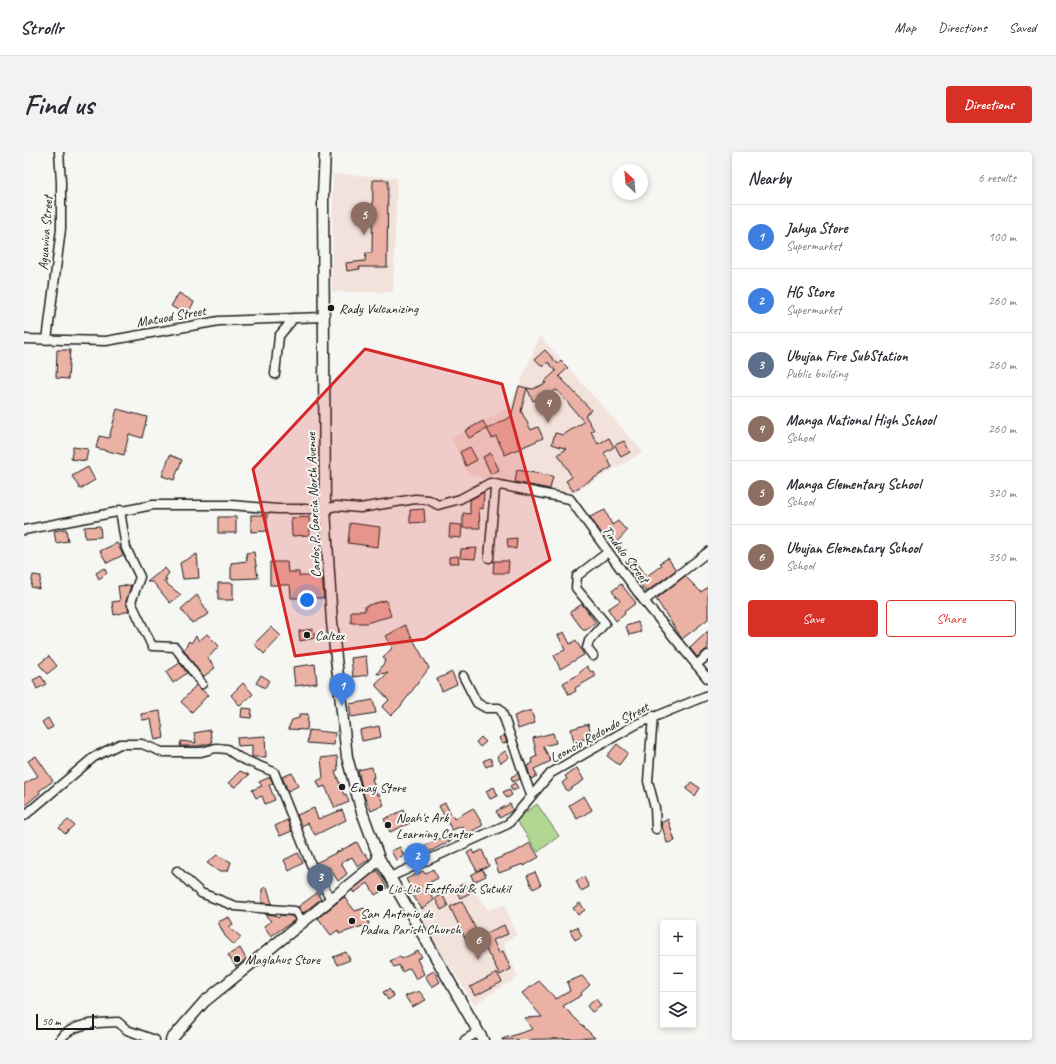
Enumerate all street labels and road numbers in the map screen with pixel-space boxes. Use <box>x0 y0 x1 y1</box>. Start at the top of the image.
street label: Aguaviva Street <box>34 193 57 271</box>
street label: Matuod Street <box>135 302 208 331</box>
street label: Carlos P. Garcia North Avenue <box>302 431 325 578</box>
street label: Tindalo Street <box>598 522 654 588</box>
street label: Leoncio Redondo Street <box>547 698 653 767</box>

